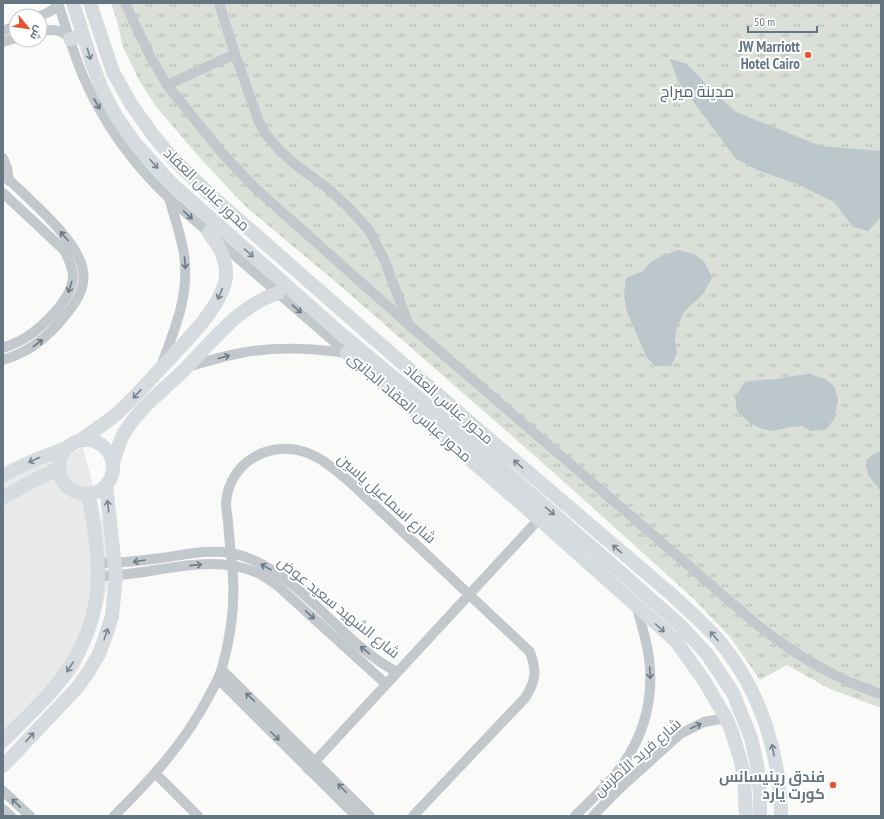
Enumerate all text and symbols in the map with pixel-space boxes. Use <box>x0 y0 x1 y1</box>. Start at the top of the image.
north arrow <box>8 8 48 48</box>
scale bar <box>748 8 817 34</box>
text: 50 m <box>754 14 775 29</box>
text: ش <box>27 23 46 42</box>
place label: JW Marriott Hotel Cairo <box>738 37 801 73</box>
one-way arrow <box>86 47 93 60</box>
marker: JW Marriott Hotel Cairo <box>803 50 813 60</box>
district label: مدينة ميراج <box>660 81 734 103</box>
one-way arrow <box>94 98 101 110</box>
street label: محور عباس العقاد <box>159 143 254 236</box>
one-way arrow <box>150 159 159 169</box>
one-way arrow <box>183 210 194 219</box>
one-way arrow <box>59 230 68 241</box>
one-way arrow <box>244 248 254 258</box>
one-way arrow <box>181 256 189 269</box>
one-way arrow <box>66 281 74 293</box>
one-way arrow <box>215 288 223 300</box>
one-way arrow <box>292 304 302 314</box>
one-way arrow <box>32 339 43 347</box>
street label: محور عباس العقاد الجانبى <box>344 348 476 467</box>
one-way arrow <box>218 353 231 360</box>
street label: محور عباس العقاد <box>400 360 498 449</box>
one-way arrow <box>132 389 142 399</box>
street label: شارع اسماعيل ياسين <box>333 449 440 549</box>
one-way arrow <box>28 457 40 464</box>
one-way arrow <box>514 460 524 469</box>
one-way arrow <box>105 500 112 513</box>
one-way arrow <box>545 506 555 515</box>
one-way arrow <box>612 544 622 553</box>
street label: شارع الشهيد سعيد عوض <box>273 552 404 664</box>
one-way arrow <box>133 557 146 565</box>
one-way arrow <box>190 561 203 569</box>
one-way arrow <box>260 562 272 570</box>
one-way arrow <box>304 610 314 619</box>
one-way arrow <box>655 623 665 632</box>
one-way arrow <box>103 629 111 641</box>
one-way arrow <box>709 630 718 641</box>
one-way arrow <box>360 646 371 655</box>
one-way arrow <box>66 661 74 672</box>
one-way arrow <box>646 666 653 679</box>
one-way arrow <box>245 692 255 702</box>
street label: شارع فريد الأطرش <box>589 714 686 802</box>
one-way arrow <box>689 722 701 729</box>
one-way arrow <box>270 731 280 741</box>
one-way arrow <box>25 732 35 742</box>
one-way arrow <box>768 744 776 757</box>
place label: فندق رينيسانس كورت يارد <box>719 767 825 803</box>
marker: فندق رينيسانس كورت يارد <box>828 780 838 790</box>
one-way arrow <box>337 783 347 793</box>
one-way arrow <box>11 798 21 808</box>

